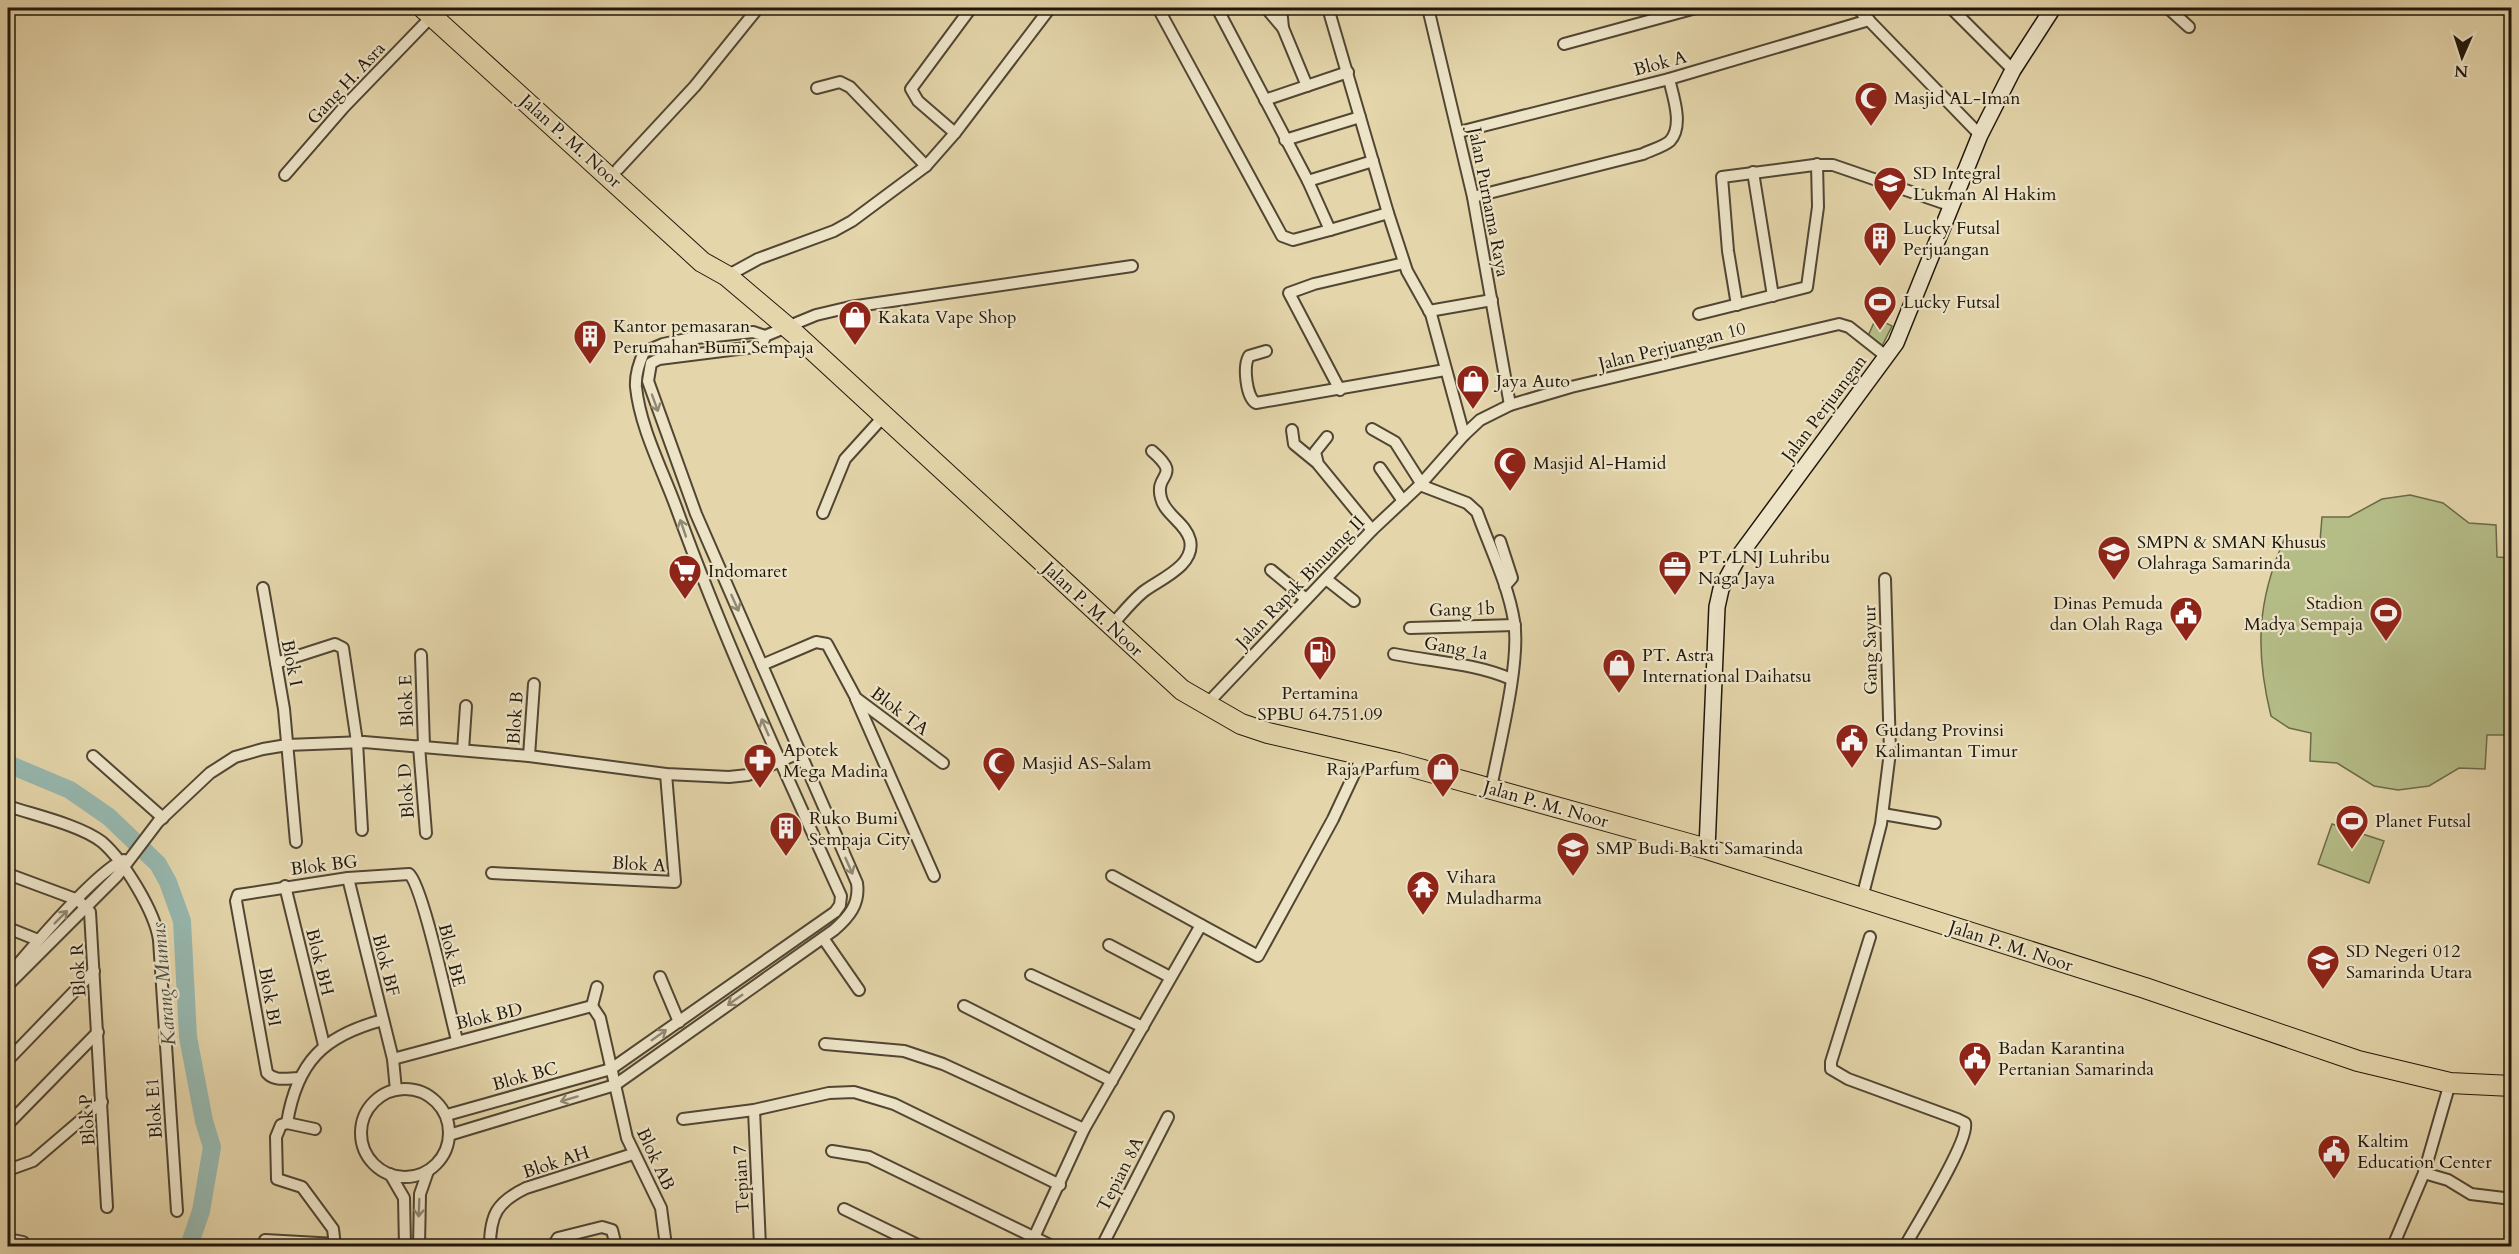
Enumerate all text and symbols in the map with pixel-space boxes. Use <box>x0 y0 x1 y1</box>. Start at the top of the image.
north arrow <box>2432 27 2492 87</box>
street label: Gang H. Asra <box>301 36 391 130</box>
street label: Blok A <box>1631 44 1690 83</box>
text: N <box>2454 60 2469 82</box>
mosque icon: Masjid AL-Iman <box>1853 80 1889 127</box>
place label: Masjid AL-Iman <box>1894 86 2021 111</box>
street label: Jalan P. M. Noor <box>512 87 627 194</box>
street label: Jalan Purnama Raya <box>1461 122 1515 279</box>
place label: SD Integral Lukman Al Hakim <box>1913 161 2057 207</box>
school or university icon: SD Integral Lukman Al Hakim <box>1872 165 1908 212</box>
place label: Lucky Futsal Perjuangan <box>1903 216 2001 262</box>
building icon: Lucky Futsal Perjuangan <box>1862 220 1898 267</box>
sports icon: Lucky Futsal <box>1862 284 1898 331</box>
place label: Lucky Futsal <box>1903 290 2001 315</box>
shop icon: Kakata Vape Shop <box>837 299 873 346</box>
place label: Kakata Vape Shop <box>878 305 1017 330</box>
place label: Kantor pemasaran Perumahan Bumi Sempaja <box>613 314 814 360</box>
street label: Jalan Perjuangan 10 <box>1593 316 1748 378</box>
building icon: Kantor pemasaran Perumahan Bumi Sempaja <box>572 318 608 365</box>
street label: Jalan Perjuangan <box>1774 349 1873 469</box>
shop icon: Jaya Auto <box>1455 363 1491 410</box>
place label: Jaya Auto <box>1493 369 1570 394</box>
one-way arrow <box>650 393 661 412</box>
mosque icon: Masjid Al-Hamid <box>1492 445 1528 492</box>
place label: Masjid Al-Hamid <box>1533 451 1667 476</box>
street label: Jalan Rapak Binuang II <box>1228 510 1370 656</box>
one-way arrow <box>677 519 688 538</box>
place label: SMPN & SMAN Khusus Olahraga Samarinda <box>2137 530 2326 576</box>
school or university icon: SMPN & SMAN Khusus Olahraga Samarinda <box>2096 534 2132 581</box>
place label: PT. LNJ Luhribu Naga Jaya <box>1698 545 1830 591</box>
office icon: PT. LNJ Luhribu Naga Jaya <box>1657 549 1693 596</box>
supermarket icon: Indomaret <box>667 553 703 600</box>
street label: Jalan P. M. Noor <box>1035 554 1149 663</box>
place label: Indomaret <box>708 559 787 584</box>
place label: Dinas Pemuda dan Olah Raga <box>2050 591 2163 637</box>
place label: Stadion Madya Sempaja <box>2244 591 2364 637</box>
one-way arrow <box>730 594 741 612</box>
public building icon: Dinas Pemuda dan Olah Raga <box>2168 595 2204 642</box>
sports icon: Stadion Madya Sempaja <box>2368 595 2404 642</box>
street label: Gang 1b <box>1429 596 1495 623</box>
street label: Gang Sayur <box>1857 604 1884 695</box>
street label: Gang 1a <box>1422 631 1490 666</box>
fuel station icon: Pertamina SPBU 64.751.09 <box>1302 634 1338 681</box>
street label: Blok I <box>275 638 308 689</box>
place label: PT. Astra International Daihatsu <box>1642 643 1812 689</box>
shop icon: PT. Astra International Daihatsu <box>1601 647 1637 694</box>
street label: Blok E <box>393 674 420 727</box>
street label: Blok TA <box>865 681 934 742</box>
place label: Pertamina SPBU 64.751.09 <box>1257 681 1383 727</box>
street label: Blok B <box>501 691 530 745</box>
place label: Gudang Provinsi Kalimantan Timur <box>1875 718 2018 764</box>
one-way arrow <box>759 719 770 737</box>
public building icon: Gudang Provinsi Kalimantan Timur <box>1834 722 1870 769</box>
place label: Apotek Mega Madina <box>783 738 888 784</box>
pharmacy icon: Apotek Mega Madina <box>742 742 778 789</box>
mosque icon: Masjid AS-Salam <box>981 745 1017 792</box>
place label: Masjid AS-Salam <box>1022 751 1152 776</box>
shop icon: Raja Parfum <box>1425 751 1461 798</box>
place label: Raja Parfum <box>1326 757 1421 782</box>
street label: Blok D <box>392 762 421 820</box>
street label: Jalan P. M. Noor <box>1477 774 1612 834</box>
sports icon: Planet Futsal <box>2334 803 2370 850</box>
place label: Ruko Bumi Sempaja City <box>809 806 911 852</box>
place label: Planet Futsal <box>2375 809 2472 834</box>
building icon: Ruko Bumi Sempaja City <box>768 810 804 857</box>
school or university icon: SMP Budi Bakti Samarinda <box>1555 830 1591 877</box>
place label: SMP Budi Bakti Samarinda <box>1596 836 1804 861</box>
street label: Blok BG <box>289 849 359 882</box>
street label: Blok A <box>611 851 667 878</box>
one-way arrow <box>844 857 856 875</box>
place label: Vihara Muladharma <box>1446 865 1542 911</box>
temple icon: Vihara Muladharma <box>1405 869 1441 916</box>
one-way arrow <box>53 910 68 925</box>
street label: Jalan P. M. Noor <box>1943 914 2076 978</box>
water label: Karang Mumus <box>145 921 182 1047</box>
street label: Blok BE <box>432 921 471 989</box>
street label: Blok BH <box>299 926 340 998</box>
street label: Blok BF <box>366 931 405 999</box>
place label: SD Negeri 012 Samarinda Utara <box>2346 939 2473 985</box>
street label: Blok R <box>65 942 92 997</box>
school or university icon: SD Negeri 012 Samarinda Utara <box>2305 943 2341 990</box>
street label: Blok BI <box>252 966 287 1029</box>
one-way arrow <box>728 994 744 1006</box>
street label: Blok BD <box>453 997 525 1036</box>
one-way arrow <box>650 1029 667 1041</box>
place label: Badan Karantina Pertanian Samarinda <box>1998 1036 2154 1082</box>
public building icon: Badan Karantina Pertanian Samarinda <box>1957 1040 1993 1087</box>
street label: Blok BC <box>490 1056 561 1097</box>
street label: Blok E1 <box>140 1076 169 1139</box>
street label: Blok P <box>73 1093 102 1147</box>
one-way arrow <box>560 1094 579 1105</box>
street label: Blok AB <box>630 1124 681 1194</box>
place label: Kaltim Education Center <box>2357 1129 2492 1175</box>
street label: Tepian 8A <box>1091 1132 1150 1216</box>
public building icon: Kaltim Education Center <box>2316 1133 2352 1180</box>
street label: Blok AH <box>520 1140 593 1185</box>
street label: Tepian 7 <box>727 1144 756 1214</box>
one-way arrow <box>413 1198 425 1218</box>

